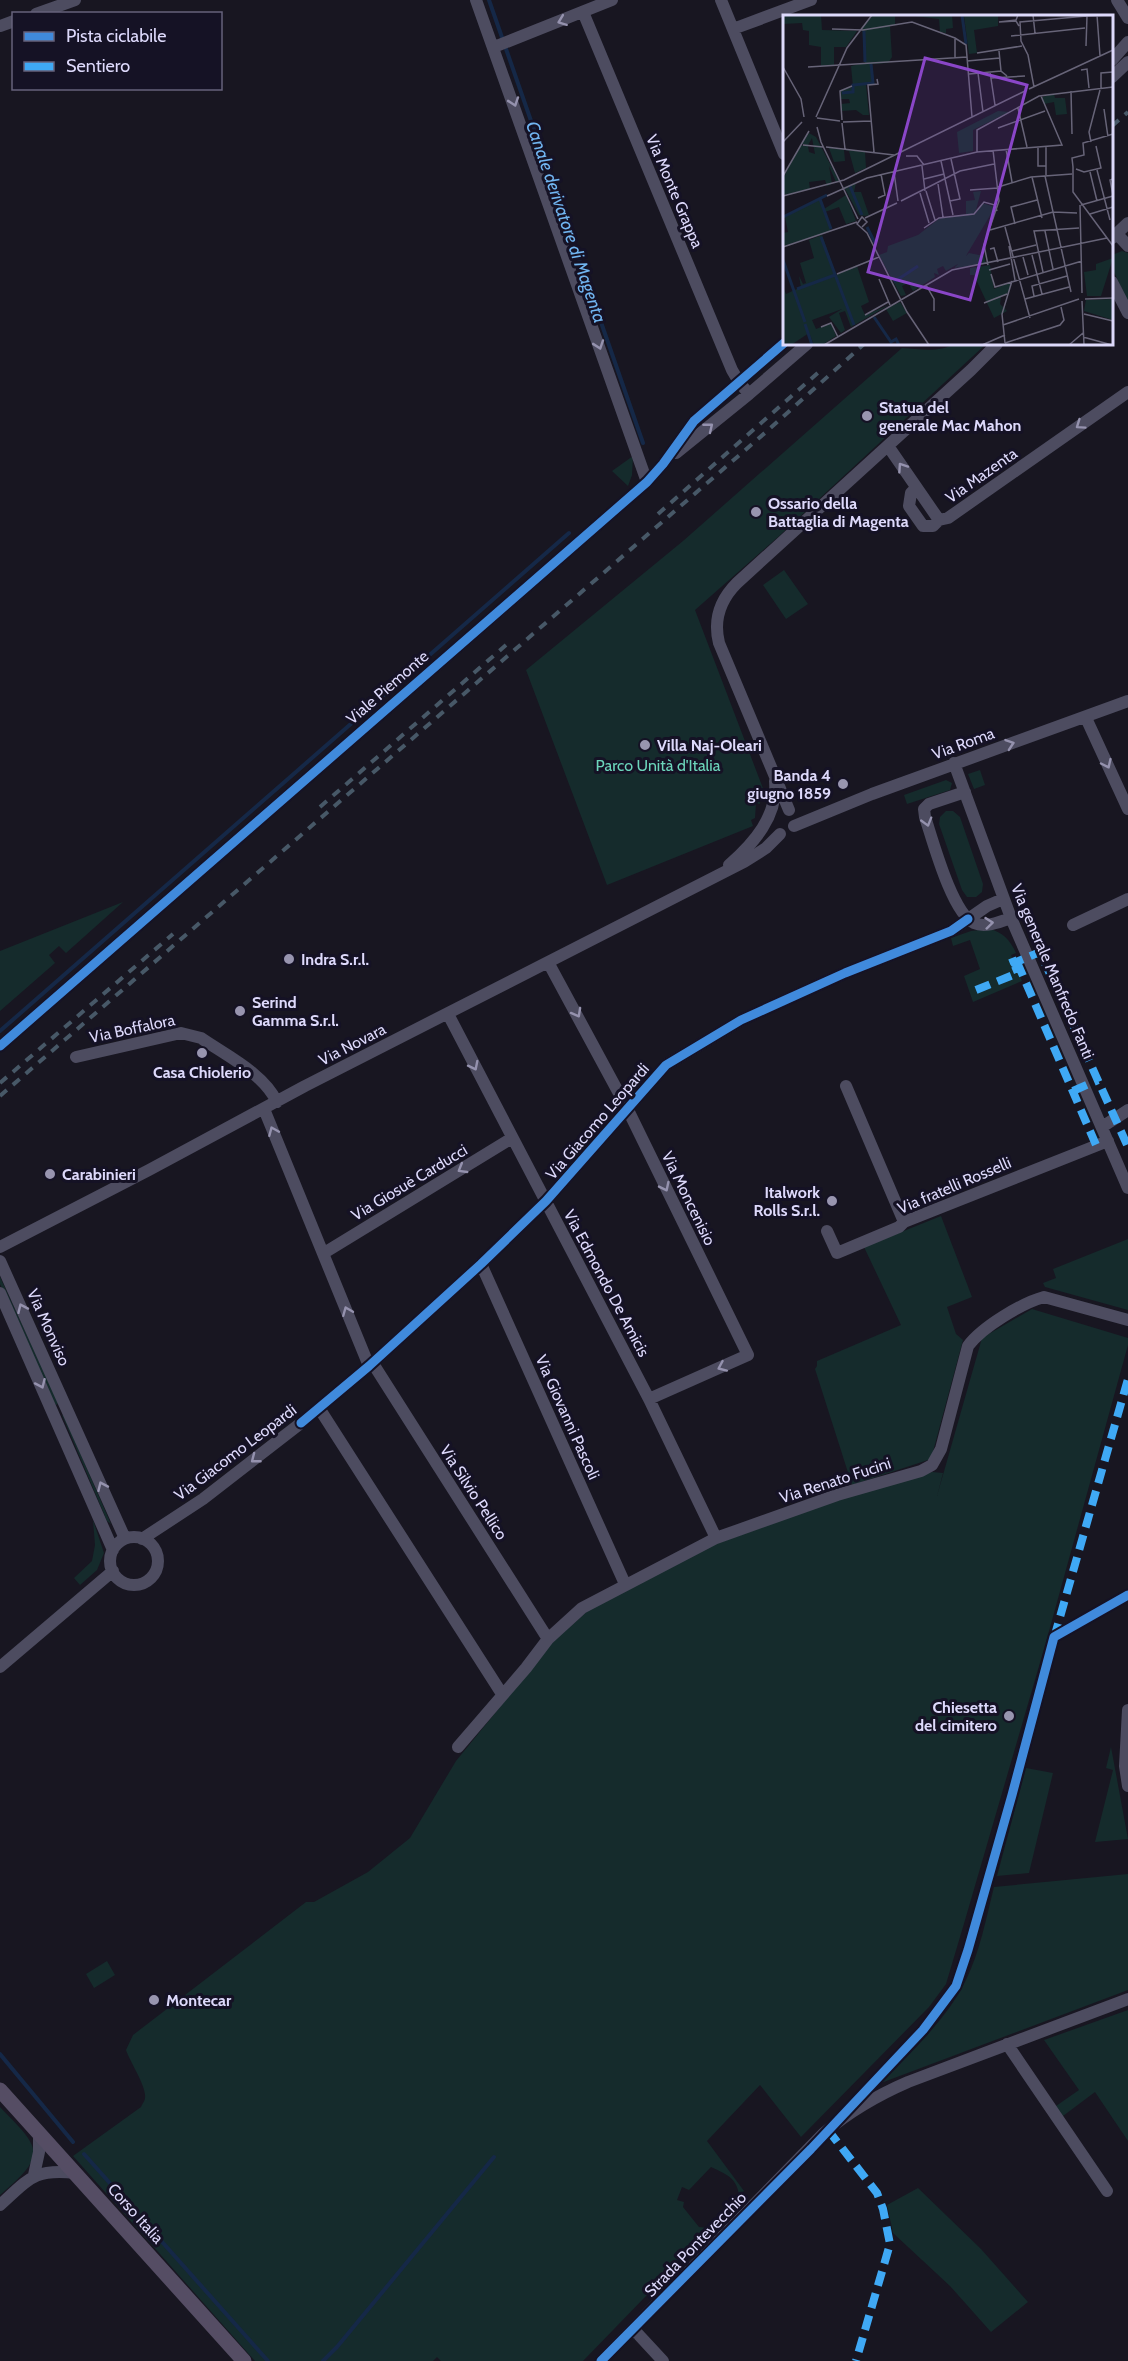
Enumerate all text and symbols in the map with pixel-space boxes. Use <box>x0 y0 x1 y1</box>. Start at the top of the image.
legend <box>12 12 222 90</box>
one-way arrow <box>557 13 567 26</box>
inset map <box>783 15 1113 345</box>
text: Pista ciclabile <box>66 25 166 47</box>
text: Sentiero <box>66 55 130 77</box>
one-way arrow <box>506 96 519 107</box>
water label: Canale derivatore di Magenta <box>521 118 611 326</box>
street label: Via Monte Grappa <box>642 132 707 251</box>
one-way arrow <box>592 339 605 350</box>
place label: Statua del generale Mac Mahon <box>879 398 1021 435</box>
marker: Statua del generale Mac Mahon <box>860 409 874 423</box>
one-way arrow <box>1076 418 1087 429</box>
one-way arrow <box>702 423 713 434</box>
street label: Via Mazenta <box>942 444 1021 507</box>
one-way arrow <box>898 463 910 473</box>
place label: Ossario della Battaglia di Magenta <box>768 494 909 531</box>
marker: Ossario della Battaglia di Magenta <box>749 505 763 519</box>
street label: Viale Piemonte <box>342 646 432 728</box>
street label: Via Roma <box>929 723 997 764</box>
place label: Villa Naj-Oleari <box>657 736 762 755</box>
marker: Villa Naj-Oleari <box>638 738 652 752</box>
one-way arrow <box>1004 738 1014 751</box>
park label: Parco Unità d'Italia <box>596 756 721 775</box>
one-way arrow <box>1099 757 1111 768</box>
place label: Banda 4 giugno 1859 <box>747 766 831 803</box>
marker: Banda 4 giugno 1859 <box>836 777 850 791</box>
one-way arrow <box>920 816 932 827</box>
street label: Via generale Manfredo Fanti <box>1007 881 1098 1062</box>
one-way arrow <box>985 917 994 930</box>
place label: Indra S.r.l. <box>301 950 369 969</box>
marker: Indra S.r.l. <box>282 952 296 966</box>
place label: Serind Gamma S.r.l. <box>252 993 339 1030</box>
marker: Serind Gamma S.r.l. <box>233 1004 247 1018</box>
one-way arrow <box>570 1007 581 1017</box>
street label: Via Boffalora <box>88 1010 177 1047</box>
street label: Via Novara <box>315 1019 389 1069</box>
marker: Casa Chiolerio <box>195 1046 209 1060</box>
one-way arrow <box>467 1059 479 1070</box>
street label: Via Giacomo Leopardi <box>542 1059 653 1183</box>
place label: Casa Chiolerio <box>153 1063 251 1082</box>
one-way arrow <box>268 1126 280 1137</box>
street label: Via Giosuè Carducci <box>348 1140 471 1225</box>
street label: Via Moncenisio <box>658 1148 720 1248</box>
street label: Via fratelli Rosselli <box>895 1153 1014 1218</box>
one-way arrow <box>458 1161 468 1173</box>
place label: Carabinieri <box>62 1165 136 1184</box>
marker: Carabinieri <box>43 1167 57 1181</box>
one-way arrow <box>658 1181 670 1192</box>
place label: Italwork Rolls S.r.l. <box>753 1183 820 1220</box>
marker: Italwork Rolls S.r.l. <box>825 1194 839 1208</box>
street label: Via Edmondo De Amicis <box>560 1207 654 1360</box>
street label: Via Monviso <box>23 1286 74 1369</box>
one-way arrow <box>18 1303 30 1314</box>
one-way arrow <box>342 1307 354 1318</box>
street label: Via Giovanni Pascoli <box>532 1352 604 1483</box>
one-way arrow <box>717 1360 728 1372</box>
one-way arrow <box>34 1378 46 1389</box>
street label: Via Giacomo Leopardi <box>171 1400 300 1504</box>
street label: Via Silvio Pellico <box>436 1441 511 1543</box>
one-way arrow <box>251 1452 262 1463</box>
street label: Via Renato Fucini <box>777 1454 893 1507</box>
one-way arrow <box>97 1481 109 1492</box>
place label: Chiesetta del cimitero <box>915 1698 997 1735</box>
marker: Chiesetta del cimitero <box>1002 1709 1016 1723</box>
place label: Montecar <box>166 1991 232 2010</box>
marker: Montecar <box>147 1993 161 2007</box>
street label: Corso Italia <box>104 2179 168 2248</box>
street label: Strada Pontevecchio <box>640 2188 750 2301</box>

